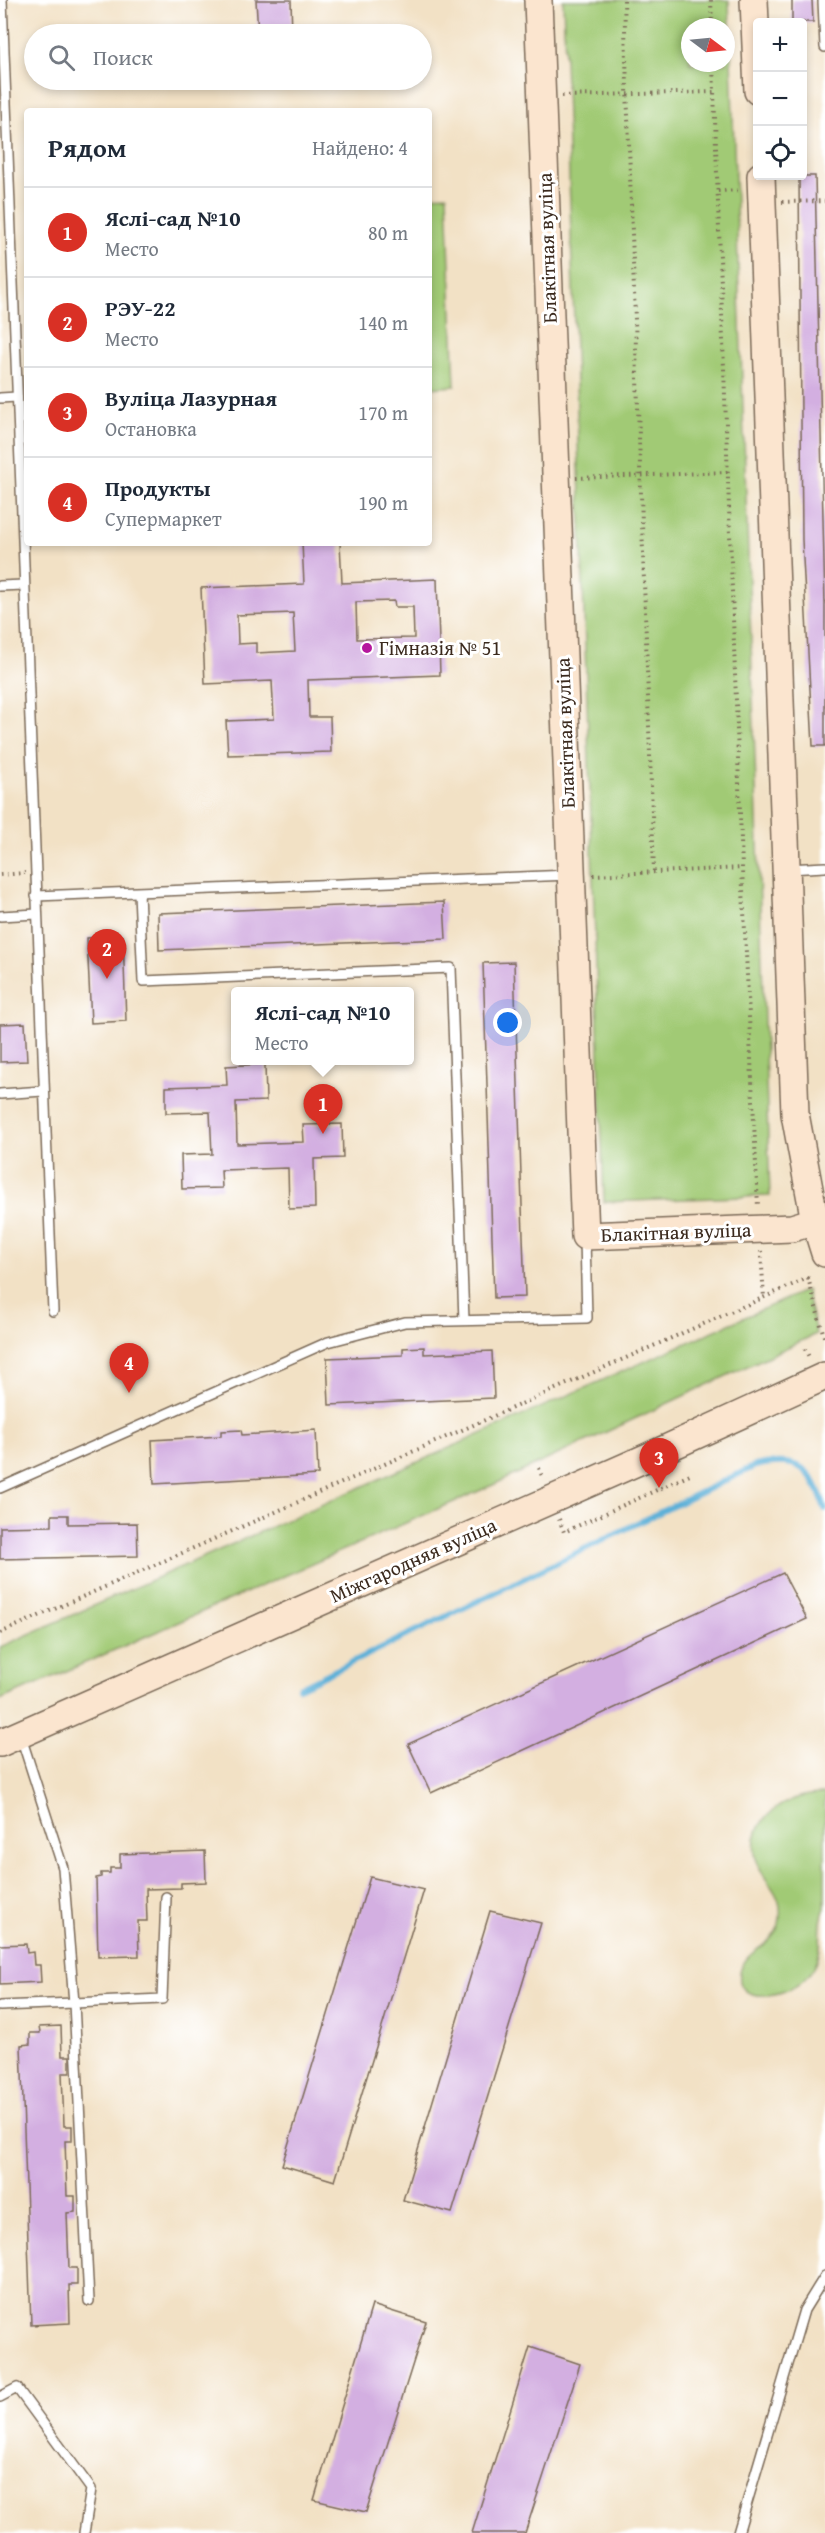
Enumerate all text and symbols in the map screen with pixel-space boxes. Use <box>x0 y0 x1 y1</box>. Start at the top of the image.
north arrow <box>681 18 735 72</box>
map controls <box>753 18 807 180</box>
button: + <box>753 18 807 72</box>
search box <box>24 24 432 90</box>
icon: search <box>45 41 78 74</box>
text: Поиск <box>93 41 153 73</box>
button: − <box>753 72 807 126</box>
button: locate <box>753 126 807 180</box>
text: Рядом <box>48 128 126 167</box>
text: Найдено: 4 <box>312 133 408 162</box>
street label: Блакітная вуліца <box>529 172 564 324</box>
text: Яслі-сад №10 <box>105 202 241 234</box>
text: 1 <box>62 218 73 247</box>
text: 80 m <box>368 218 408 247</box>
text: Место <box>105 234 159 263</box>
text: РЭУ-22 <box>105 292 176 324</box>
text: 2 <box>62 308 73 337</box>
text: 140 m <box>358 308 408 337</box>
text: Место <box>105 324 159 353</box>
text: Вуліца Лазурная <box>105 382 277 414</box>
text: 3 <box>62 398 73 427</box>
text: 170 m <box>358 398 408 427</box>
text: Остановка <box>105 414 197 443</box>
text: Продукты <box>105 472 211 504</box>
text: 4 <box>62 488 73 517</box>
text: 190 m <box>358 488 408 517</box>
text: Супермаркет <box>105 504 222 533</box>
place label: Гімназія № 51 <box>379 633 501 662</box>
marker: Гімназія № 51 <box>360 641 374 655</box>
street label: Блакітная вуліца <box>547 657 582 809</box>
pin: 2 <box>88 930 126 979</box>
popup <box>231 987 414 1065</box>
text: Яслі-сад №10 <box>255 996 390 1028</box>
your location <box>493 1008 522 1037</box>
text: Место <box>255 1028 309 1057</box>
pin: 1 <box>304 1084 342 1134</box>
street label: Блакітная вуліца <box>600 1214 752 1249</box>
pin: 4 <box>110 1344 148 1393</box>
pin: 3 <box>640 1438 678 1488</box>
street label: Міжгародняя вуліца <box>325 1510 501 1609</box>

